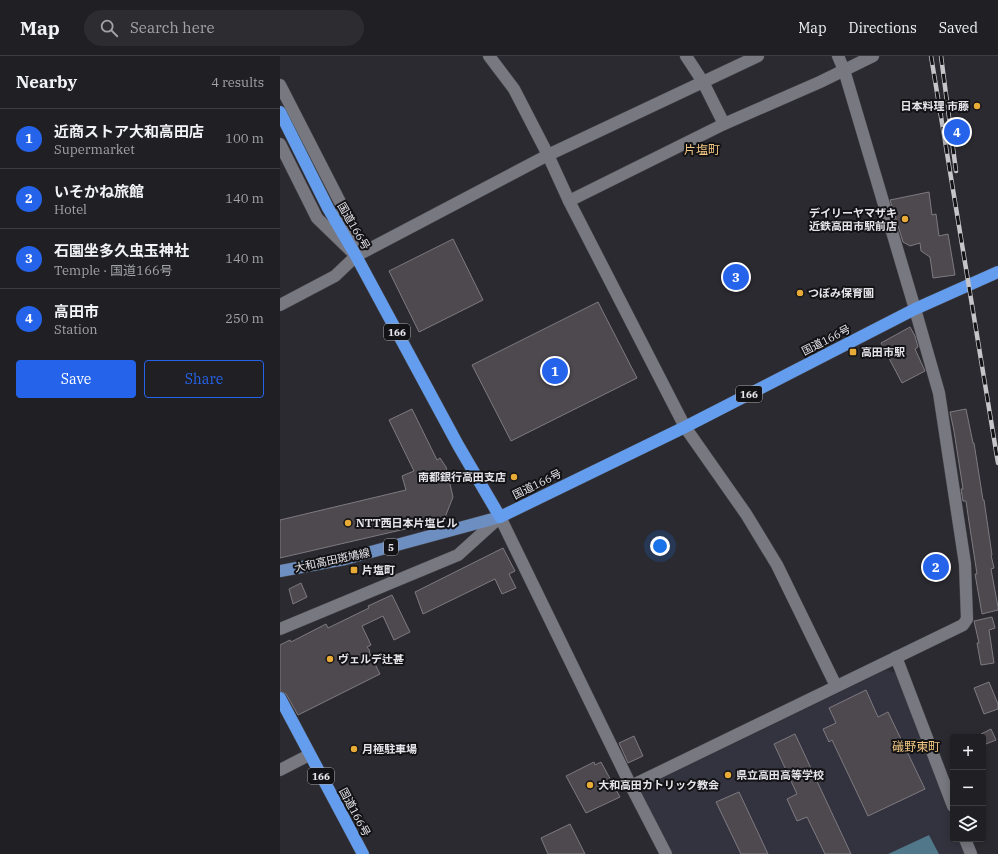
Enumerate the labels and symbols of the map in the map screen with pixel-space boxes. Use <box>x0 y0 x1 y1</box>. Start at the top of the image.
place label: 日本料理 市藤 <box>900 99 969 113</box>
marker: 日本料理 市藤 <box>972 101 982 111</box>
pin: 4 <box>944 117 970 147</box>
district label: 片塩町 <box>684 142 720 157</box>
street label: 国道166号 <box>335 200 373 252</box>
place label: デイリーヤマザキ 近鉄高田市駅前店 <box>809 206 897 233</box>
marker: デイリーヤマザキ 近鉄高田市駅前店 <box>900 214 910 224</box>
pin: 3 <box>723 262 749 292</box>
place label: つぼみ保育園 <box>808 286 874 300</box>
marker: つぼみ保育園 <box>795 288 805 298</box>
street label: 国道166号 <box>799 322 853 358</box>
road number: 166 <box>384 324 410 340</box>
place label: 高田市駅 <box>861 345 905 359</box>
marker: 高田市駅 <box>848 347 858 357</box>
pin: 1 <box>542 356 568 386</box>
road number: 166 <box>736 386 762 402</box>
street label: 国道166号 <box>510 466 564 502</box>
place label: 南都銀行高田支店 <box>418 470 506 484</box>
marker: 南都銀行高田支店 <box>509 472 519 482</box>
place label: NTT西日本片塩ビル <box>356 516 458 530</box>
marker: NTT西日本片塩ビル <box>343 518 353 528</box>
your location <box>650 536 670 556</box>
road number: 5 <box>384 539 398 555</box>
street label: 大和高田斑鳩線 <box>293 545 371 575</box>
pin: 2 <box>923 552 949 582</box>
place label: 片塩町 <box>362 563 395 577</box>
marker: 片塩町 <box>349 565 359 575</box>
place label: ヴェルデ辻甚 <box>338 652 404 666</box>
marker: ヴェルデ辻甚 <box>325 654 335 664</box>
district label: 礒野東町 <box>892 739 940 754</box>
place label: 月極駐車場 <box>362 742 417 756</box>
marker: 月極駐車場 <box>349 744 359 754</box>
road number: 166 <box>308 768 334 784</box>
place label: 県立高田高等学校 <box>736 768 824 782</box>
marker: 県立高田高等学校 <box>723 770 733 780</box>
place label: 大和高田カトリック教会 <box>598 778 719 792</box>
marker: 大和高田カトリック教会 <box>585 780 595 790</box>
street label: 国道166号 <box>336 785 374 839</box>

